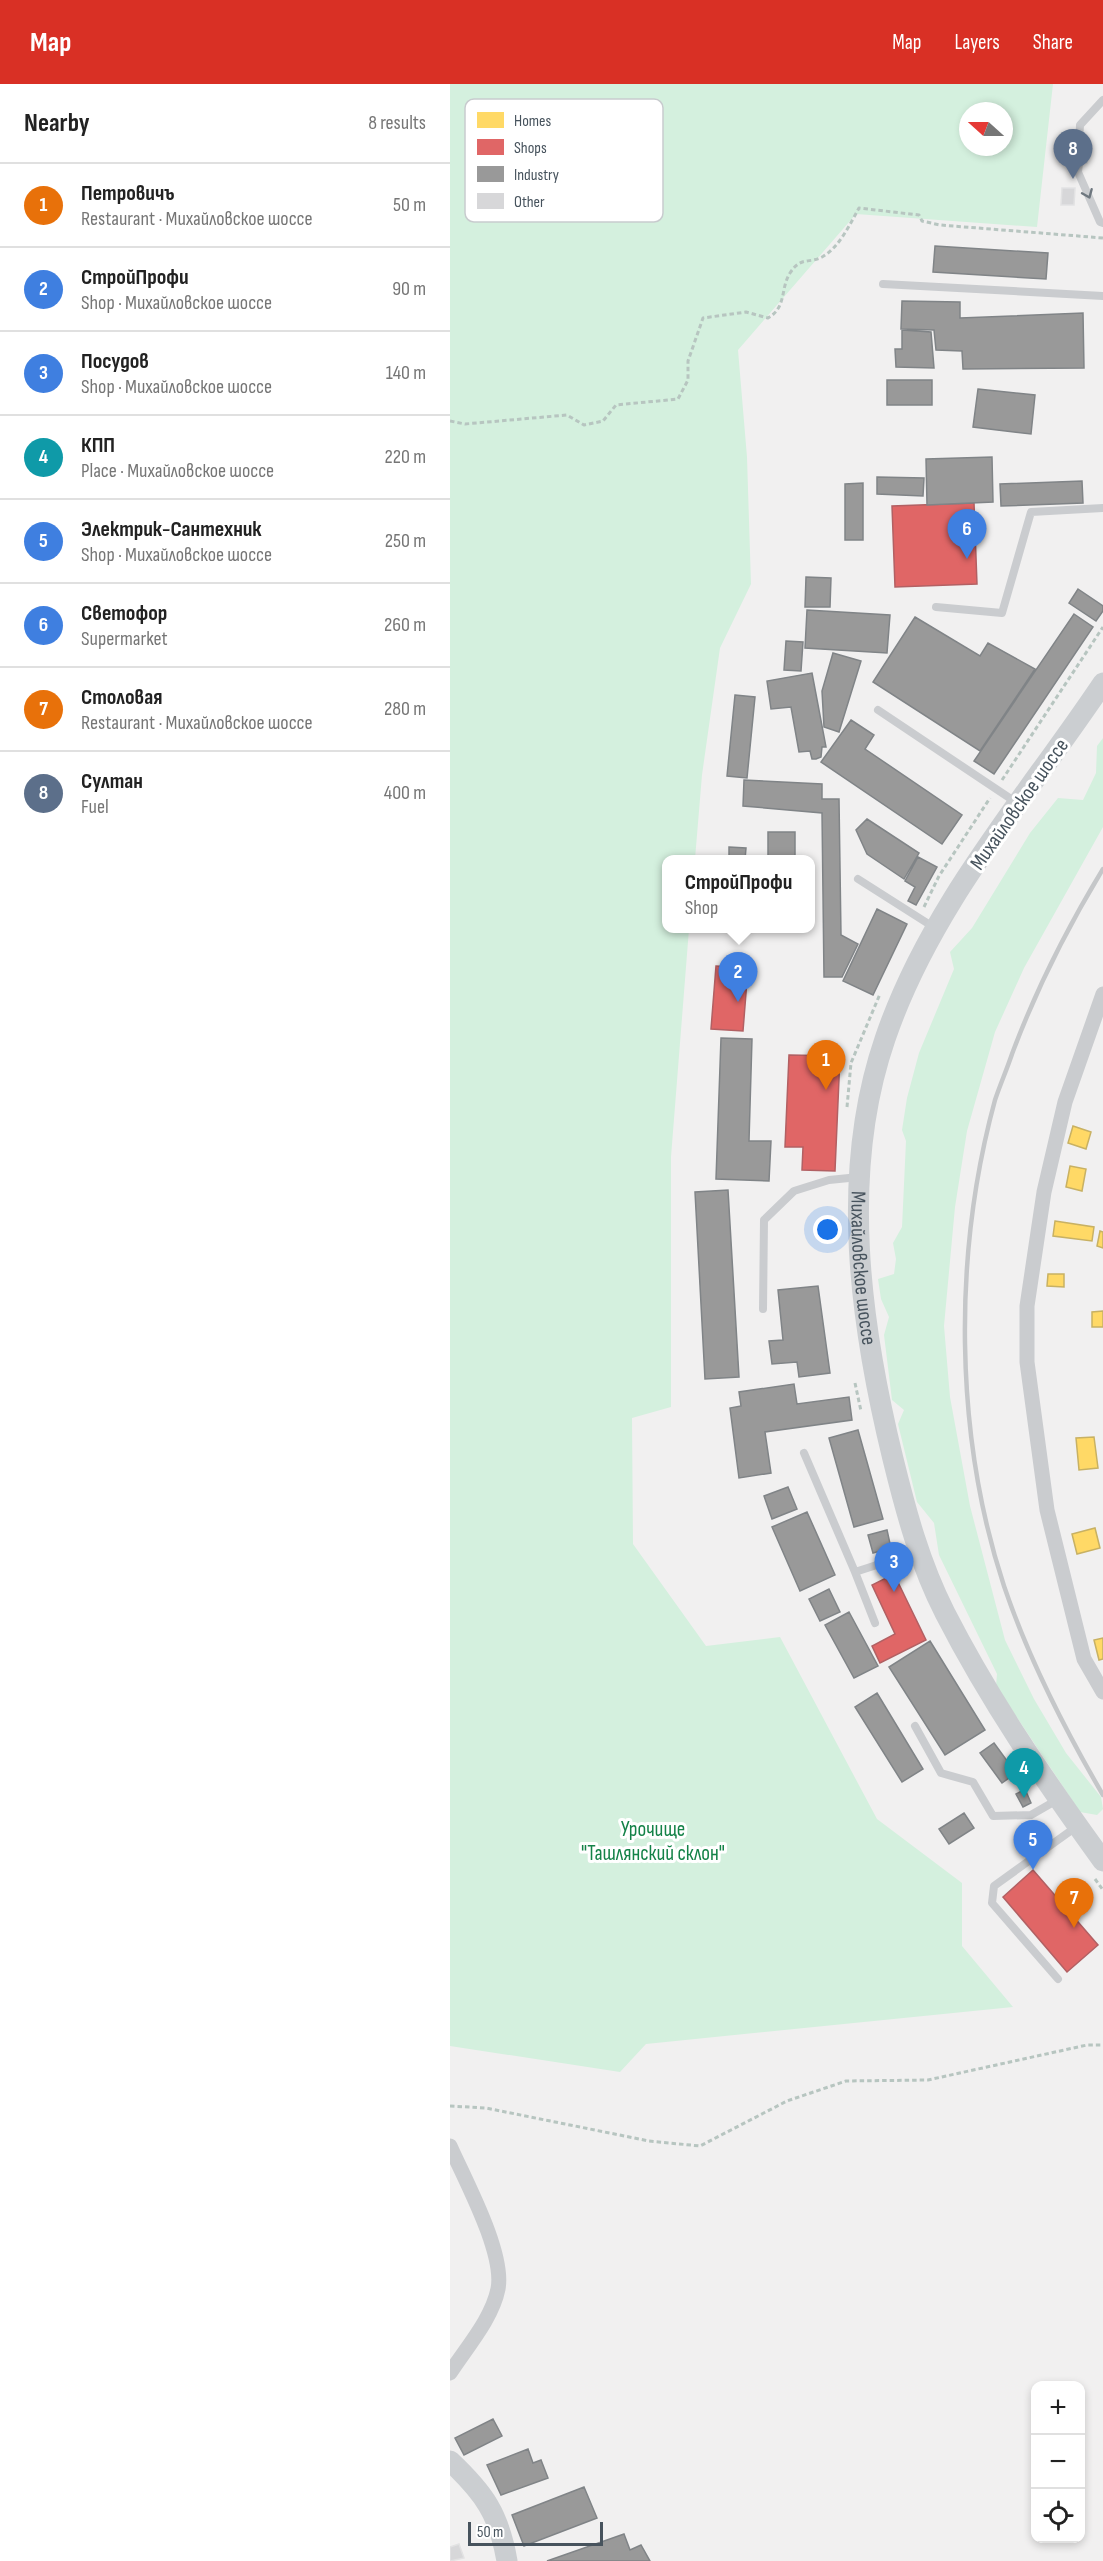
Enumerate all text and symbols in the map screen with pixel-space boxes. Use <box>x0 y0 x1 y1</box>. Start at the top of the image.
text: Map <box>30 26 71 59</box>
text: Map <box>892 30 921 55</box>
text: Layers <box>954 30 1000 55</box>
text: Share <box>1033 30 1073 55</box>
legend <box>465 99 663 222</box>
north arrow <box>959 102 1013 156</box>
text: Nearby <box>24 108 90 139</box>
text: 8 results <box>368 111 426 135</box>
text: Homes <box>514 112 551 131</box>
pin: 8 <box>1054 130 1092 179</box>
text: Shops <box>514 139 547 158</box>
text: Industry <box>514 166 559 185</box>
text: Петровичъ <box>81 180 175 207</box>
one-way arrow <box>1081 188 1093 199</box>
text: 1 <box>40 193 47 217</box>
text: 50 m <box>393 193 426 217</box>
text: Other <box>514 193 545 212</box>
text: Restaurant · Михайловское шоссе <box>81 207 313 231</box>
text: СтройПрофи <box>81 264 189 291</box>
text: 2 <box>39 277 48 301</box>
text: 90 m <box>392 277 426 301</box>
text: Shop · Михайловское шоссе <box>81 291 272 315</box>
text: Посудов <box>81 348 149 375</box>
text: 3 <box>39 361 48 385</box>
text: 140 m <box>386 361 426 385</box>
text: Shop · Михайловское шоссе <box>81 375 272 399</box>
text: КПП <box>81 432 115 459</box>
text: 4 <box>39 445 48 469</box>
text: 220 m <box>385 445 426 469</box>
text: Place · Михайловское шоссе <box>81 459 274 483</box>
pin: 6 <box>948 510 986 559</box>
text: Электрик-Сантехник <box>81 516 262 543</box>
text: 5 <box>39 529 48 553</box>
text: 250 m <box>385 529 426 553</box>
text: Shop · Михайловское шоссе <box>81 543 272 567</box>
text: Светофор <box>81 600 167 627</box>
text: 6 <box>39 613 48 637</box>
text: 260 m <box>384 613 426 637</box>
text: Supermarket <box>81 627 168 651</box>
text: Столовая <box>81 684 162 711</box>
text: 7 <box>39 697 48 721</box>
text: 280 m <box>384 697 426 721</box>
text: Restaurant · Михайловское шоссе <box>81 711 313 735</box>
street label: Михайловское шоссе <box>965 734 1074 875</box>
text: Султан <box>81 768 143 795</box>
text: 8 <box>39 781 48 805</box>
text: 400 m <box>384 781 426 805</box>
text: Fuel <box>81 795 109 819</box>
popup <box>662 855 815 933</box>
text: СтройПрофи <box>685 869 792 896</box>
text: Shop <box>685 896 718 920</box>
pin: 2 <box>718 952 758 1002</box>
pin: 1 <box>806 1040 845 1090</box>
street label: Михайловское шоссе <box>845 1191 882 1347</box>
your location <box>813 1215 842 1244</box>
pin: 3 <box>874 1542 914 1592</box>
pin: 4 <box>1004 1748 1044 1798</box>
park label: Урочище "Ташлянский склон" <box>581 1817 725 1866</box>
pin: 5 <box>1014 1820 1052 1870</box>
pin: 7 <box>1054 1878 1094 1928</box>
map controls <box>1031 2381 1085 2543</box>
button: + <box>1031 2381 1085 2435</box>
button: − <box>1031 2435 1085 2489</box>
button: locate <box>1031 2489 1085 2543</box>
scale bar <box>468 2519 603 2546</box>
text: 50 m <box>477 2523 503 2542</box>

